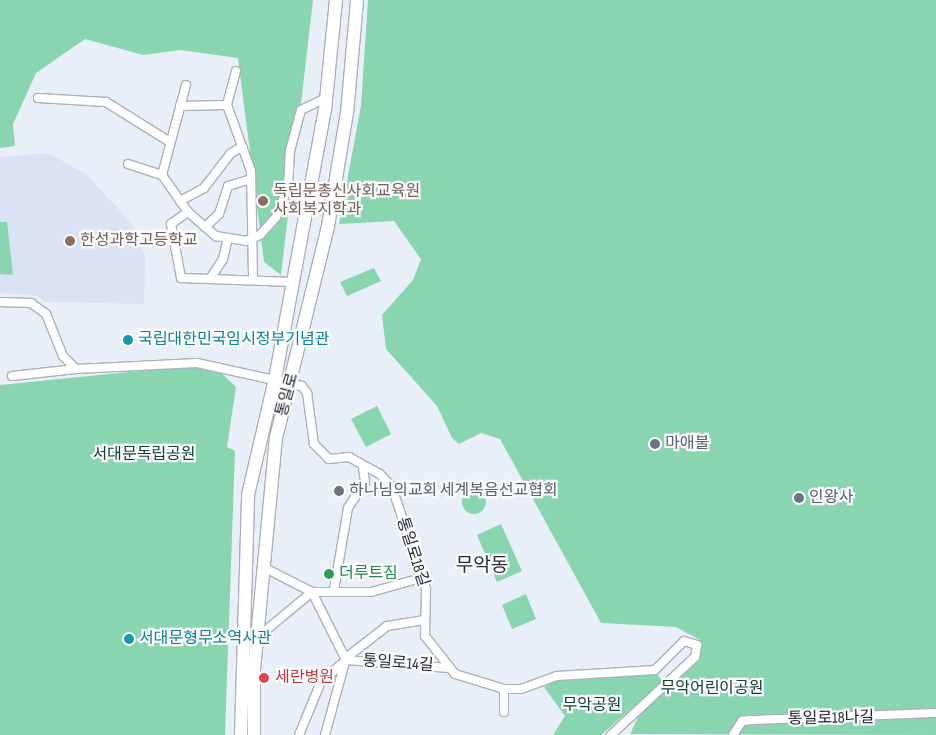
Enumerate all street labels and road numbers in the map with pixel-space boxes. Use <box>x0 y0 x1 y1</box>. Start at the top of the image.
street label: 통일로 <box>273 371 303 419</box>
street label: 통일로18길 <box>392 515 432 589</box>
street label: 통일로14길 <box>362 652 434 676</box>
street label: 통일로18나길 <box>788 709 874 729</box>

